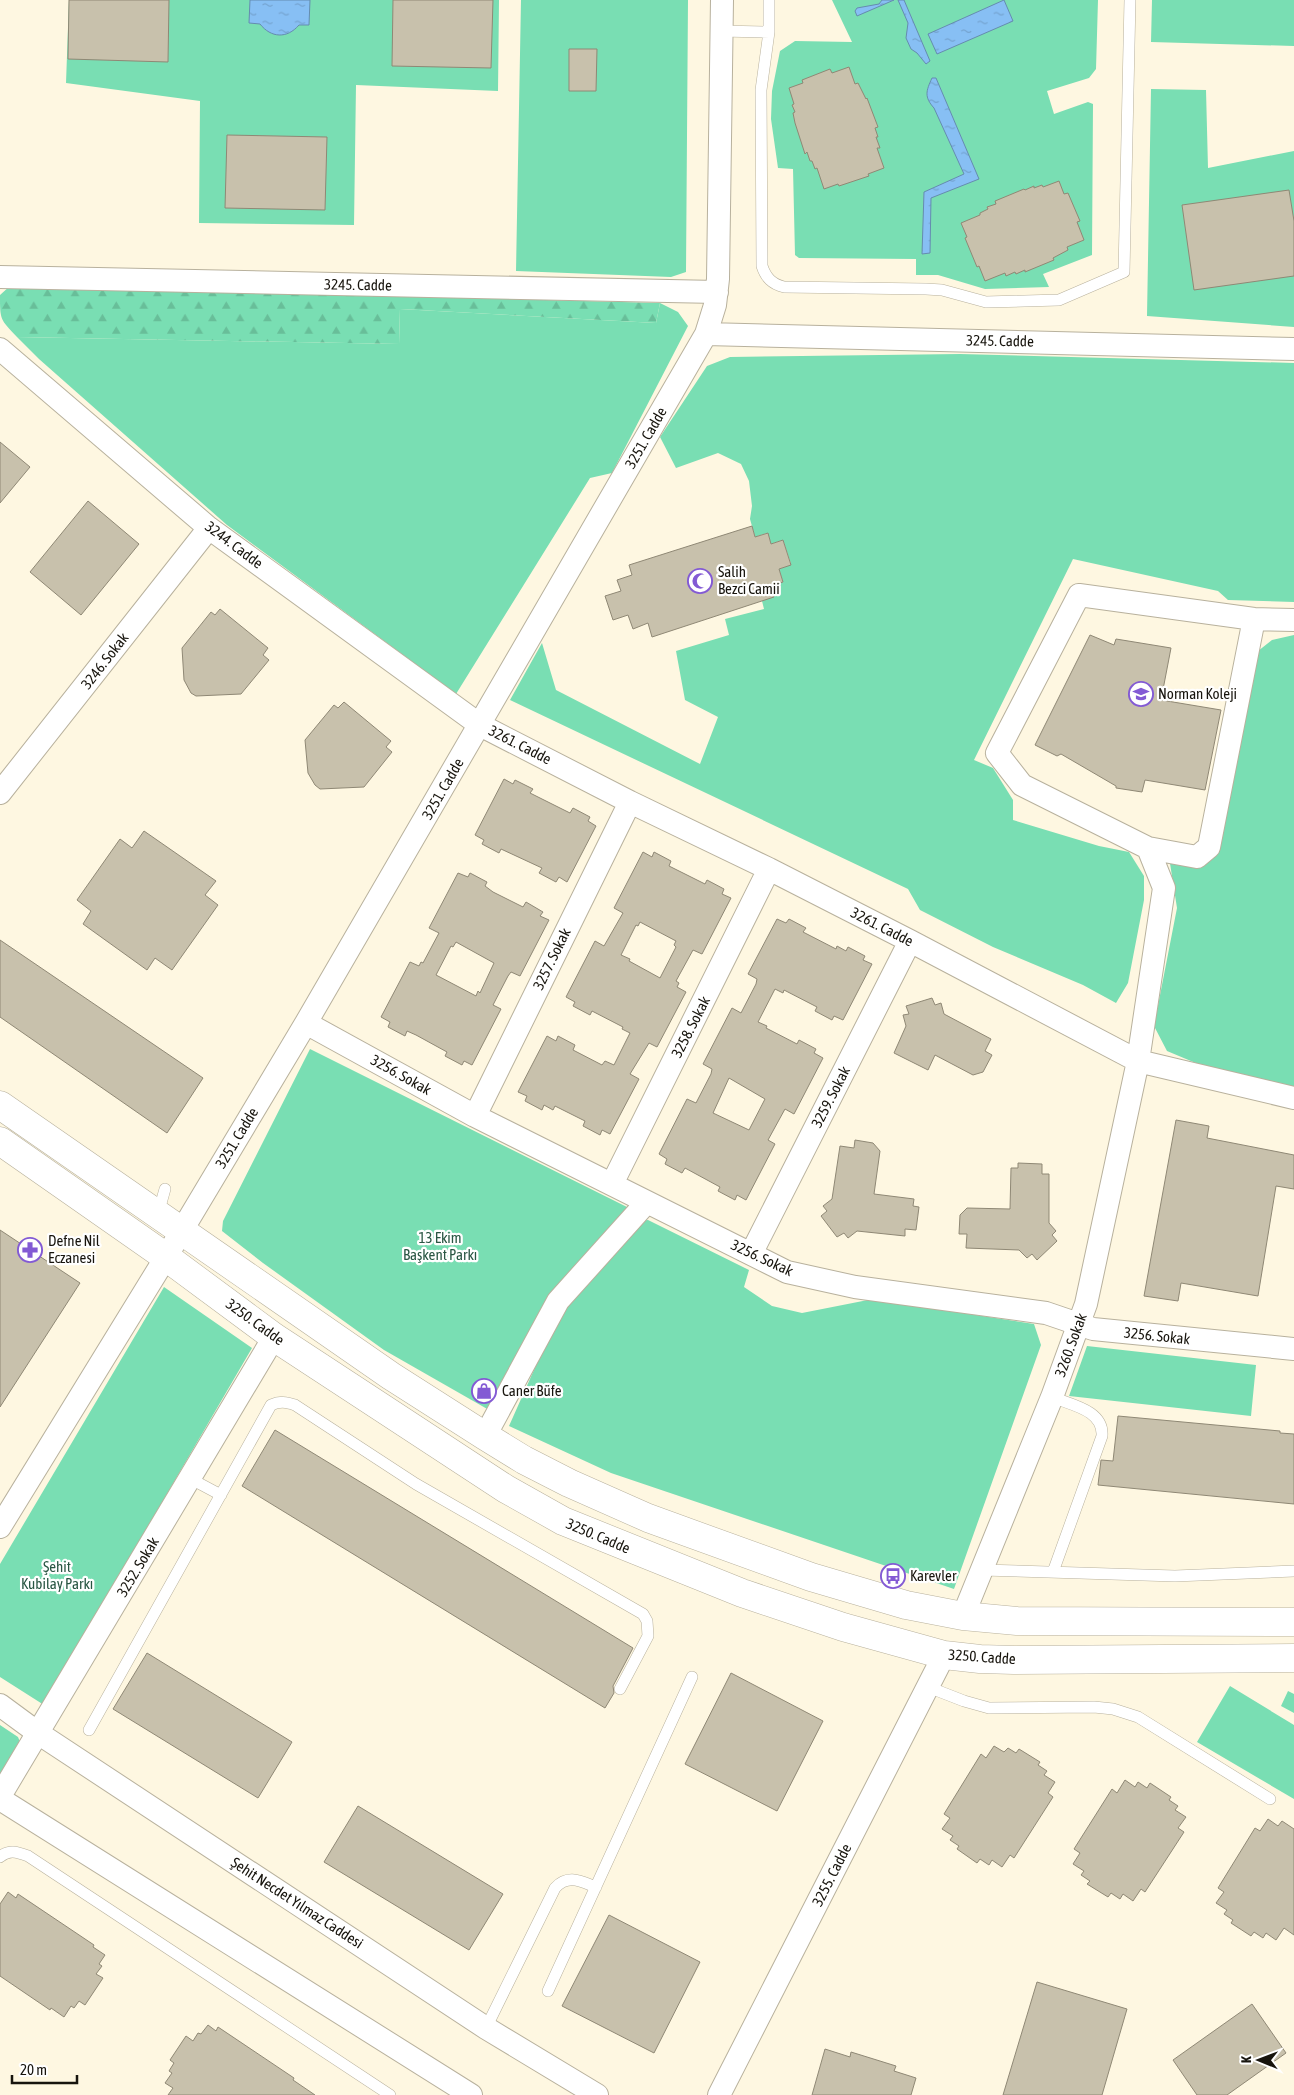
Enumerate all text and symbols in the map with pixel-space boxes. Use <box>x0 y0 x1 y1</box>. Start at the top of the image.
street label: 3245. Cadde <box>324 275 392 294</box>
street label: 3245. Cadde <box>966 331 1034 350</box>
street label: 3251. Cadde <box>621 404 670 471</box>
street label: 3244. Cadde <box>202 517 267 572</box>
place label: Salih Bezci Camii <box>718 563 780 597</box>
mosque icon: Salih Bezci Camii <box>687 568 713 594</box>
street label: 3246. Sokak <box>77 629 132 692</box>
school or university icon: Norman Koleji <box>1128 681 1154 707</box>
place label: Norman Koleji <box>1158 685 1237 702</box>
street label: 3261. Cadde <box>486 722 554 768</box>
street label: 3251. Cadde <box>418 755 467 822</box>
street label: 3261. Cadde <box>848 904 916 950</box>
street label: 3257. Sokak <box>529 925 574 992</box>
street label: 3258. Sokak <box>668 993 713 1060</box>
street label: 3256. Sokak <box>368 1051 435 1098</box>
street label: 3259. Sokak <box>808 1063 853 1130</box>
street label: 3251. Cadde <box>212 1104 261 1171</box>
park label: 13 Ekim Başkent Parkı <box>403 1229 477 1263</box>
place label: Defne Nil Eczanesi <box>48 1232 100 1266</box>
street label: 3256. Sokak <box>729 1236 796 1279</box>
pharmacy icon: Defne Nil Eczanesi <box>17 1237 43 1263</box>
street label: 3250. Cadde <box>223 1295 288 1348</box>
street label: 3260. Sokak <box>1051 1310 1090 1379</box>
street label: 3256. Sokak <box>1123 1324 1191 1347</box>
shop icon: Caner Büfe <box>471 1378 497 1404</box>
place label: Caner Büfe <box>502 1382 562 1399</box>
street label: 3250. Cadde <box>564 1514 633 1557</box>
street label: 3252. Sokak <box>113 1534 162 1600</box>
park label: Şehit Kubilay Parkı <box>21 1558 93 1592</box>
bus stop icon: Karevler <box>880 1563 906 1589</box>
place label: Karevler <box>910 1567 957 1584</box>
street label: 3250. Cadde <box>948 1646 1017 1667</box>
street label: 3255. Cadde <box>809 1841 855 1909</box>
street label: Şehit Necdet Yılmaz Caddesi <box>228 1854 366 1952</box>
north arrow <box>1234 2035 1284 2085</box>
scale bar <box>12 2052 78 2084</box>
text: K <box>1238 2056 1254 2063</box>
text: 20 m <box>20 2061 47 2078</box>

